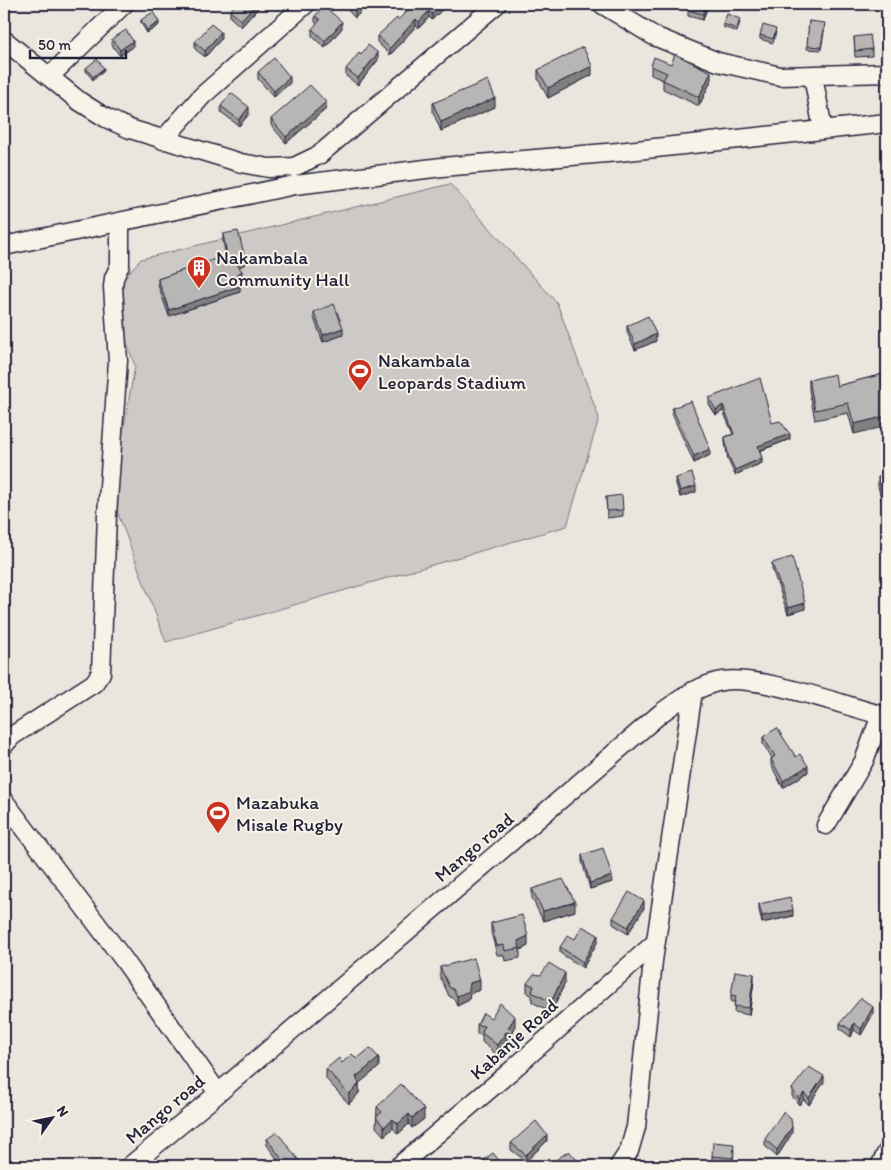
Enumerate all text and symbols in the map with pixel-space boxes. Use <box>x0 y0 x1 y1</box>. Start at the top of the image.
scale bar <box>30 28 126 60</box>
text: 50 m <box>38 36 71 54</box>
place label: Nakambala Community Hall <box>216 246 350 291</box>
building icon: Nakambala Community Hall <box>186 255 212 289</box>
place label: Nakambala Leopards Stadium <box>378 349 526 394</box>
sports icon: Nakambala Leopards Stadium <box>347 358 373 392</box>
place label: Mazabuka Misale Rugby <box>236 791 343 836</box>
sports icon: Mazabuka Misale Rugby <box>205 800 231 834</box>
street label: Mango road <box>430 807 519 887</box>
street label: Kabanje Road <box>465 993 563 1084</box>
street label: Mango road <box>121 1069 210 1149</box>
north arrow <box>28 1092 78 1142</box>
text: N <box>53 1103 72 1120</box>

